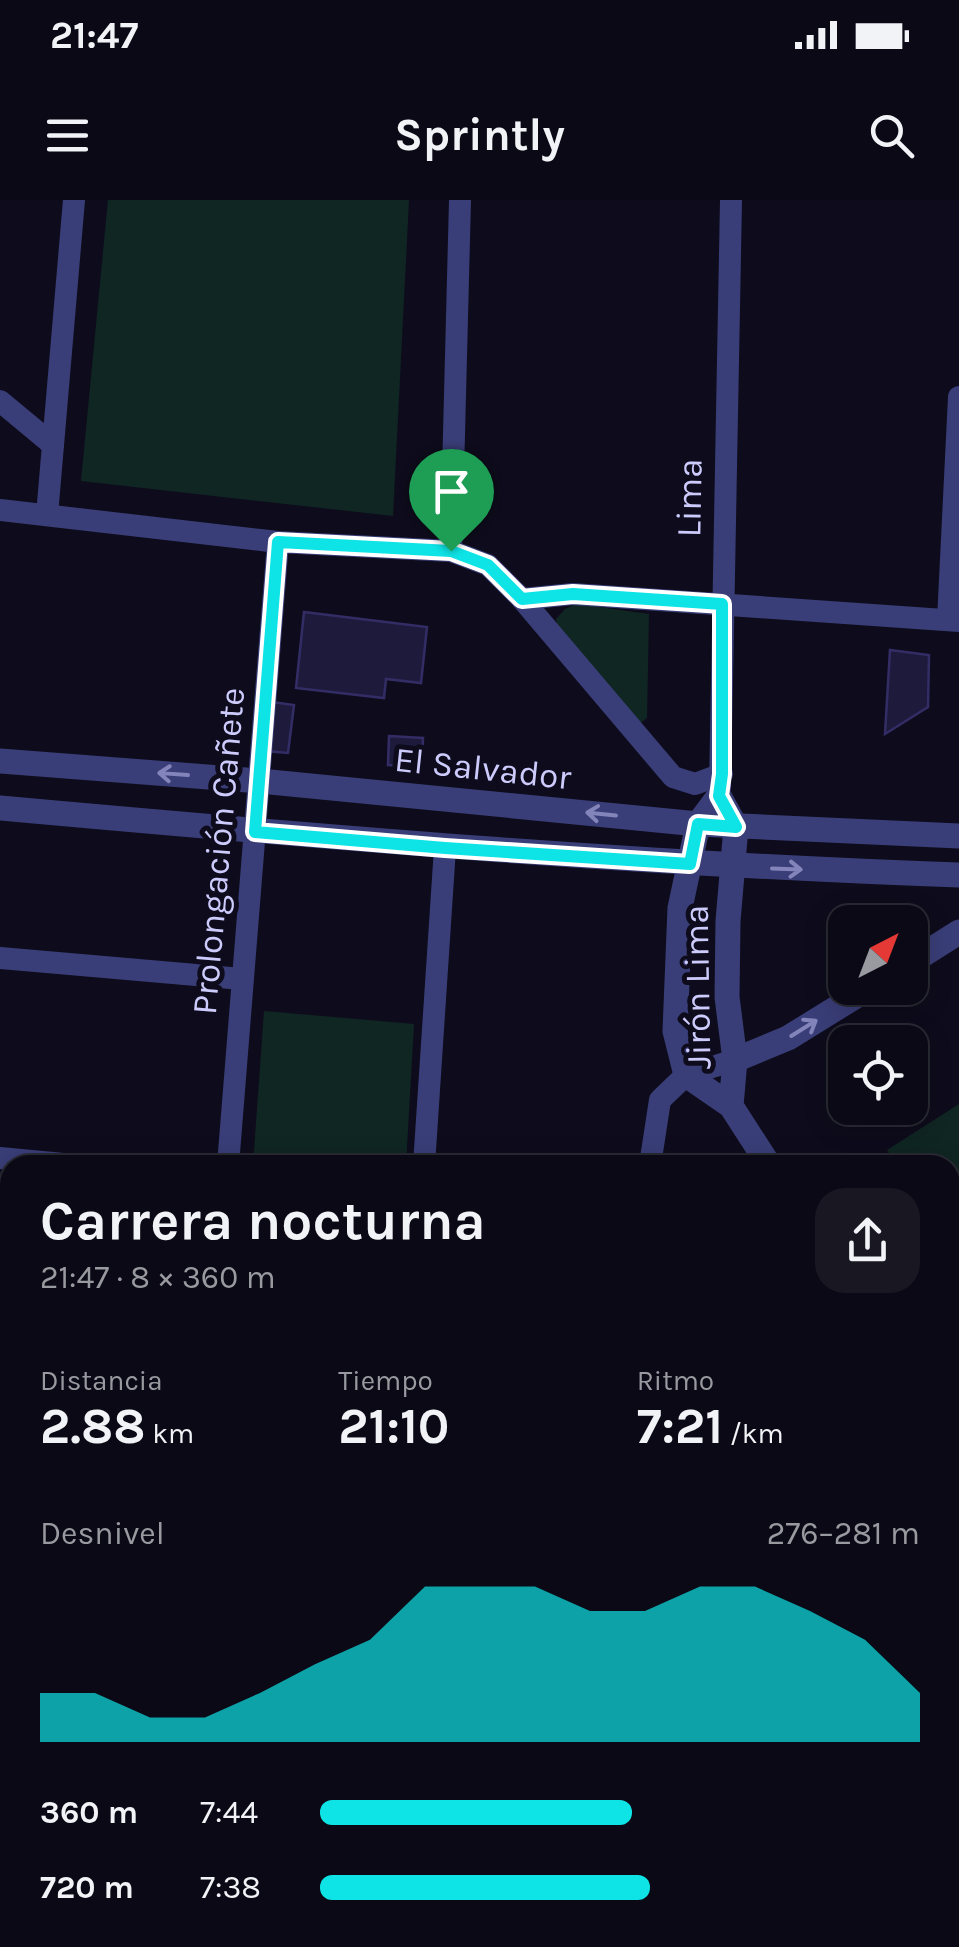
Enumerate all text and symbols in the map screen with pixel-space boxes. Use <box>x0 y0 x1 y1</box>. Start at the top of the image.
text: 21:47 <box>50 13 138 58</box>
icon: menu <box>40 108 95 163</box>
icon: search <box>864 108 919 163</box>
text: Sprintly <box>394 109 565 161</box>
pin <box>409 449 494 552</box>
street label: Lima <box>668 458 711 538</box>
icon: arrive <box>424 464 479 519</box>
street label: Prolongación Cañete <box>184 686 253 1016</box>
street label: El Salvador <box>393 739 574 798</box>
one-way arrow <box>158 764 190 783</box>
one-way arrow <box>586 805 618 824</box>
one-way arrow <box>771 859 803 878</box>
street label: Jirón Lima <box>676 904 719 1070</box>
north arrow <box>828 905 928 1005</box>
map controls <box>828 905 928 1125</box>
one-way arrow <box>789 1017 818 1038</box>
button: locate <box>828 1025 928 1125</box>
button: share <box>815 1188 920 1293</box>
text: Carrera nocturna <box>40 1189 486 1253</box>
text: 21:47 · 8 × 360 m <box>40 1259 276 1296</box>
text: Distancia <box>40 1364 163 1397</box>
text: Tiempo <box>338 1364 433 1397</box>
text: Ritmo <box>637 1364 714 1397</box>
text: 2.88 <box>40 1397 146 1456</box>
text: 21:10 <box>338 1397 449 1456</box>
text: 7:21 <box>637 1397 723 1456</box>
text: km <box>146 1417 194 1450</box>
text: /km <box>723 1417 784 1450</box>
text: Desnivel <box>40 1515 165 1552</box>
text: 276–281 m <box>767 1515 920 1552</box>
text: 360 m <box>40 1794 138 1831</box>
text: 7:44 <box>200 1794 258 1831</box>
text: 720 m <box>40 1869 134 1906</box>
text: 7:38 <box>200 1869 261 1906</box>

